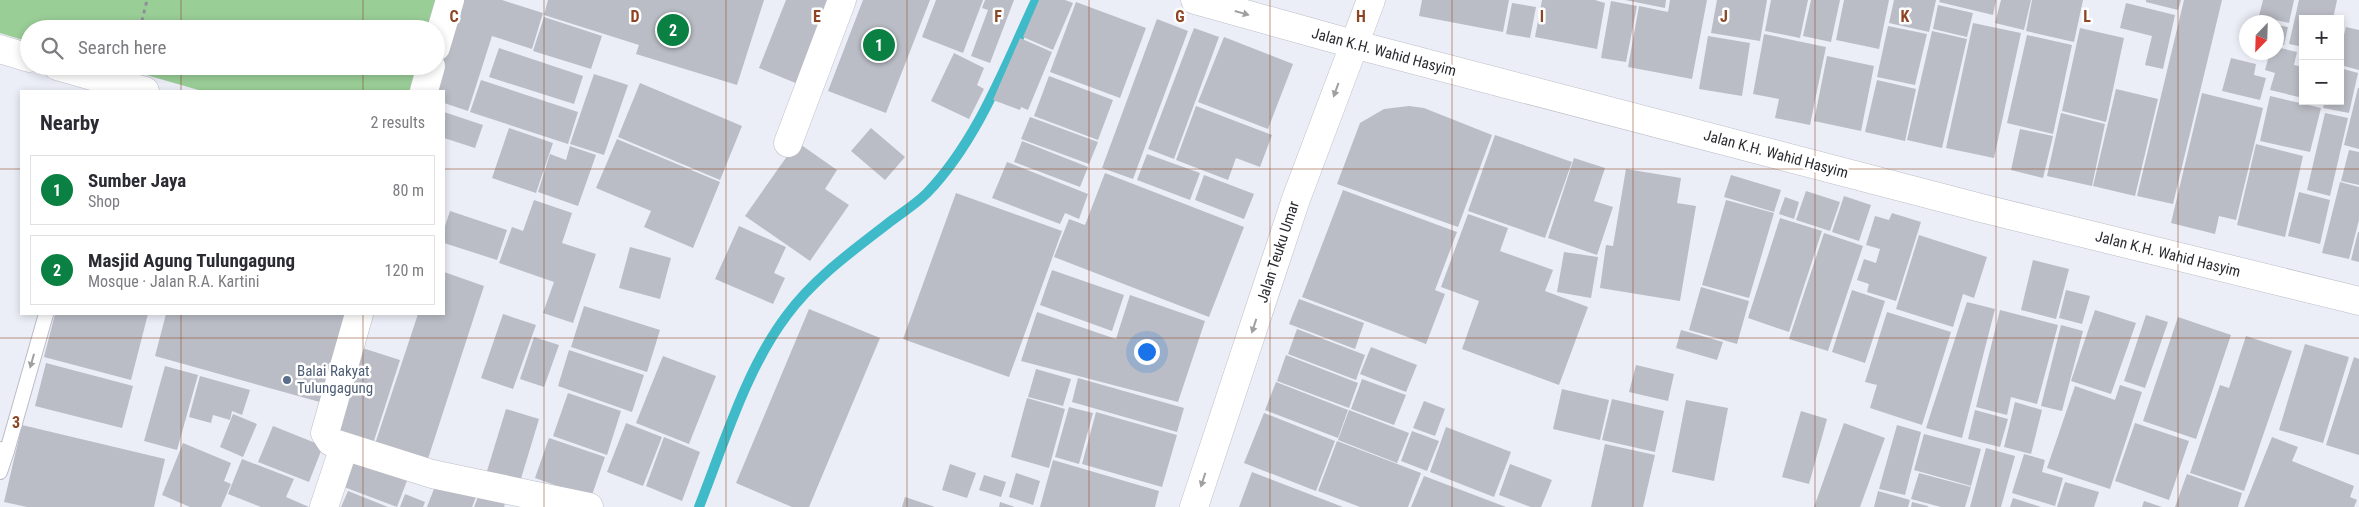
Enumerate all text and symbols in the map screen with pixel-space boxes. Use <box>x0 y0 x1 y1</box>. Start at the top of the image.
text: C <box>449 7 459 26</box>
text: D <box>630 7 640 26</box>
text: E <box>813 7 821 26</box>
text: F <box>994 7 1002 26</box>
text: G <box>1175 7 1185 26</box>
text: H <box>1356 7 1366 26</box>
text: I <box>1540 7 1544 26</box>
text: J <box>1720 7 1728 26</box>
text: K <box>1901 7 1910 26</box>
text: L <box>2083 7 2091 26</box>
one-way arrow <box>1234 9 1249 17</box>
pin: 2 <box>657 11 689 49</box>
north arrow <box>2239 15 2284 60</box>
map controls <box>2299 15 2344 105</box>
button: + <box>2299 15 2344 60</box>
search box <box>20 20 445 75</box>
street label: Jalan K.H. Wahid Hasyim <box>1310 24 1458 80</box>
pin: 1 <box>863 26 895 64</box>
icon: search <box>38 34 66 62</box>
text: Search here <box>78 36 166 59</box>
button: − <box>2299 60 2344 105</box>
one-way arrow <box>1332 83 1340 98</box>
text: Nearby <box>40 111 99 135</box>
text: 2 results <box>370 113 425 132</box>
street label: Jalan K.H. Wahid Hasyim <box>1702 126 1850 182</box>
text: Sumber Jaya <box>88 169 186 192</box>
text: 1 <box>53 181 61 200</box>
text: 80 m <box>392 181 424 200</box>
text: Shop <box>88 192 120 211</box>
street label: Jalan Teuku Umar <box>1253 199 1303 305</box>
street label: Jalan K.H. Wahid Hasyim <box>2094 227 2242 281</box>
text: Masjid Agung Tulungagung <box>88 249 295 272</box>
text: 2 <box>53 261 61 280</box>
text: 120 m <box>385 261 424 280</box>
text: Mosque · Jalan R.A. Kartini <box>88 272 259 291</box>
one-way arrow <box>1250 319 1258 334</box>
your location <box>1134 339 1160 365</box>
one-way arrow <box>28 353 36 368</box>
place label: Balai Rakyat Tulungagung <box>297 362 373 397</box>
marker: Balai Rakyat Tulungagung <box>281 374 293 386</box>
text: 3 <box>12 413 20 432</box>
one-way arrow <box>1199 473 1206 488</box>

